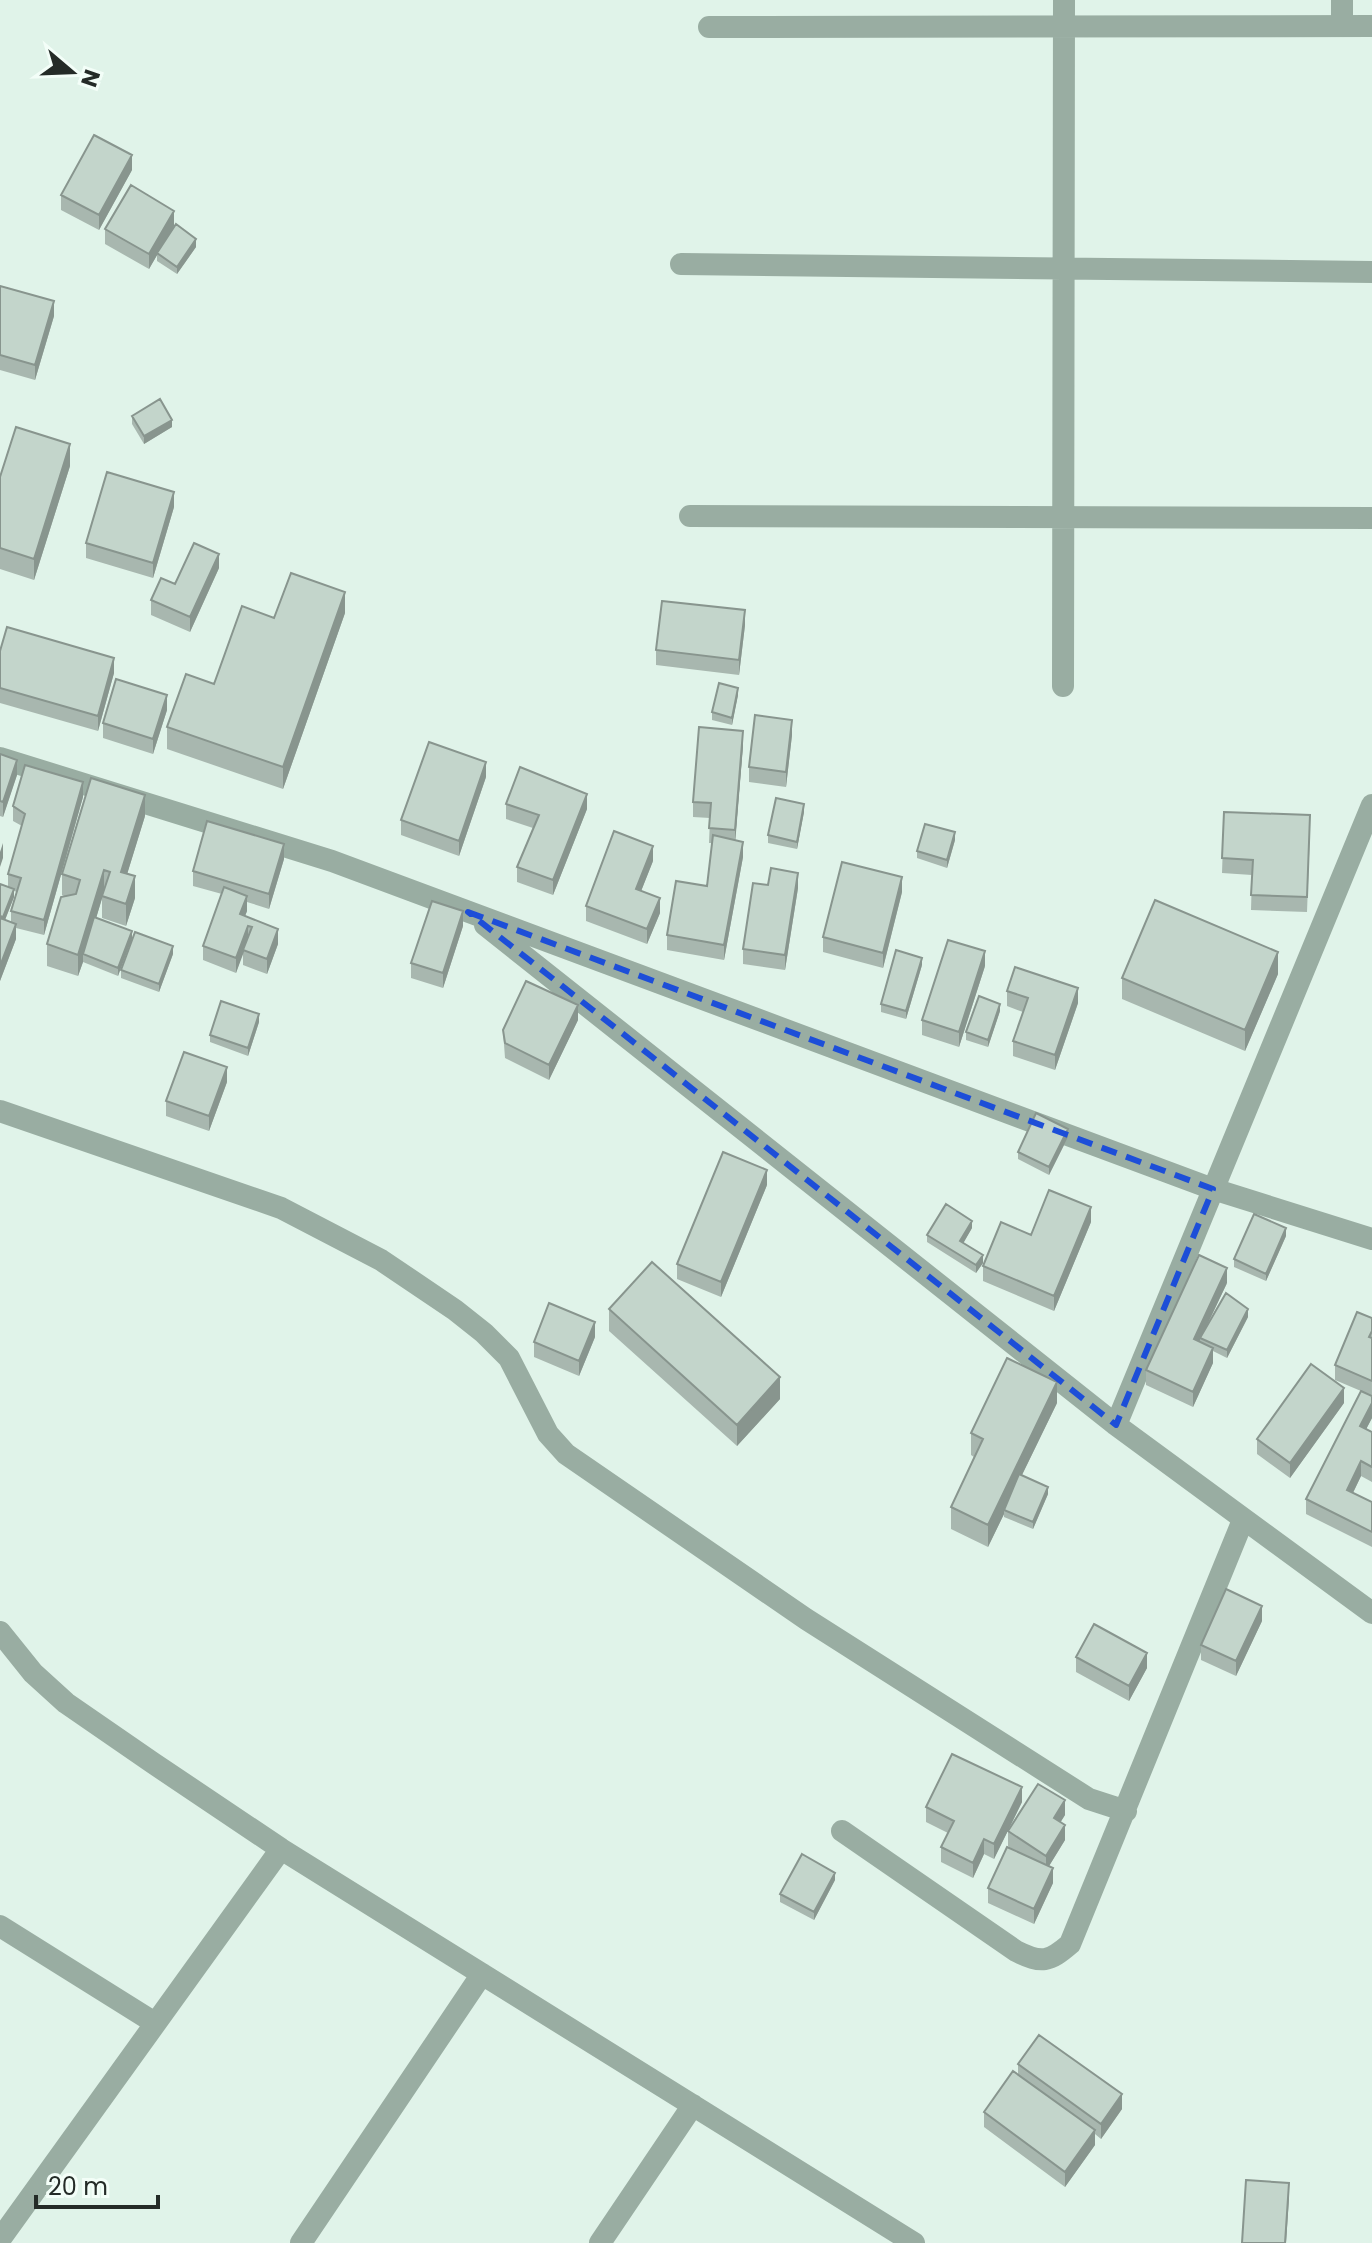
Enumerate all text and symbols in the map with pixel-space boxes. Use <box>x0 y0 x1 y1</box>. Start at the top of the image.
north arrow <box>32 32 112 112</box>
text: N <box>73 65 108 91</box>
scale bar <box>36 2159 158 2209</box>
text: 20 m <box>48 2170 108 2203</box>

